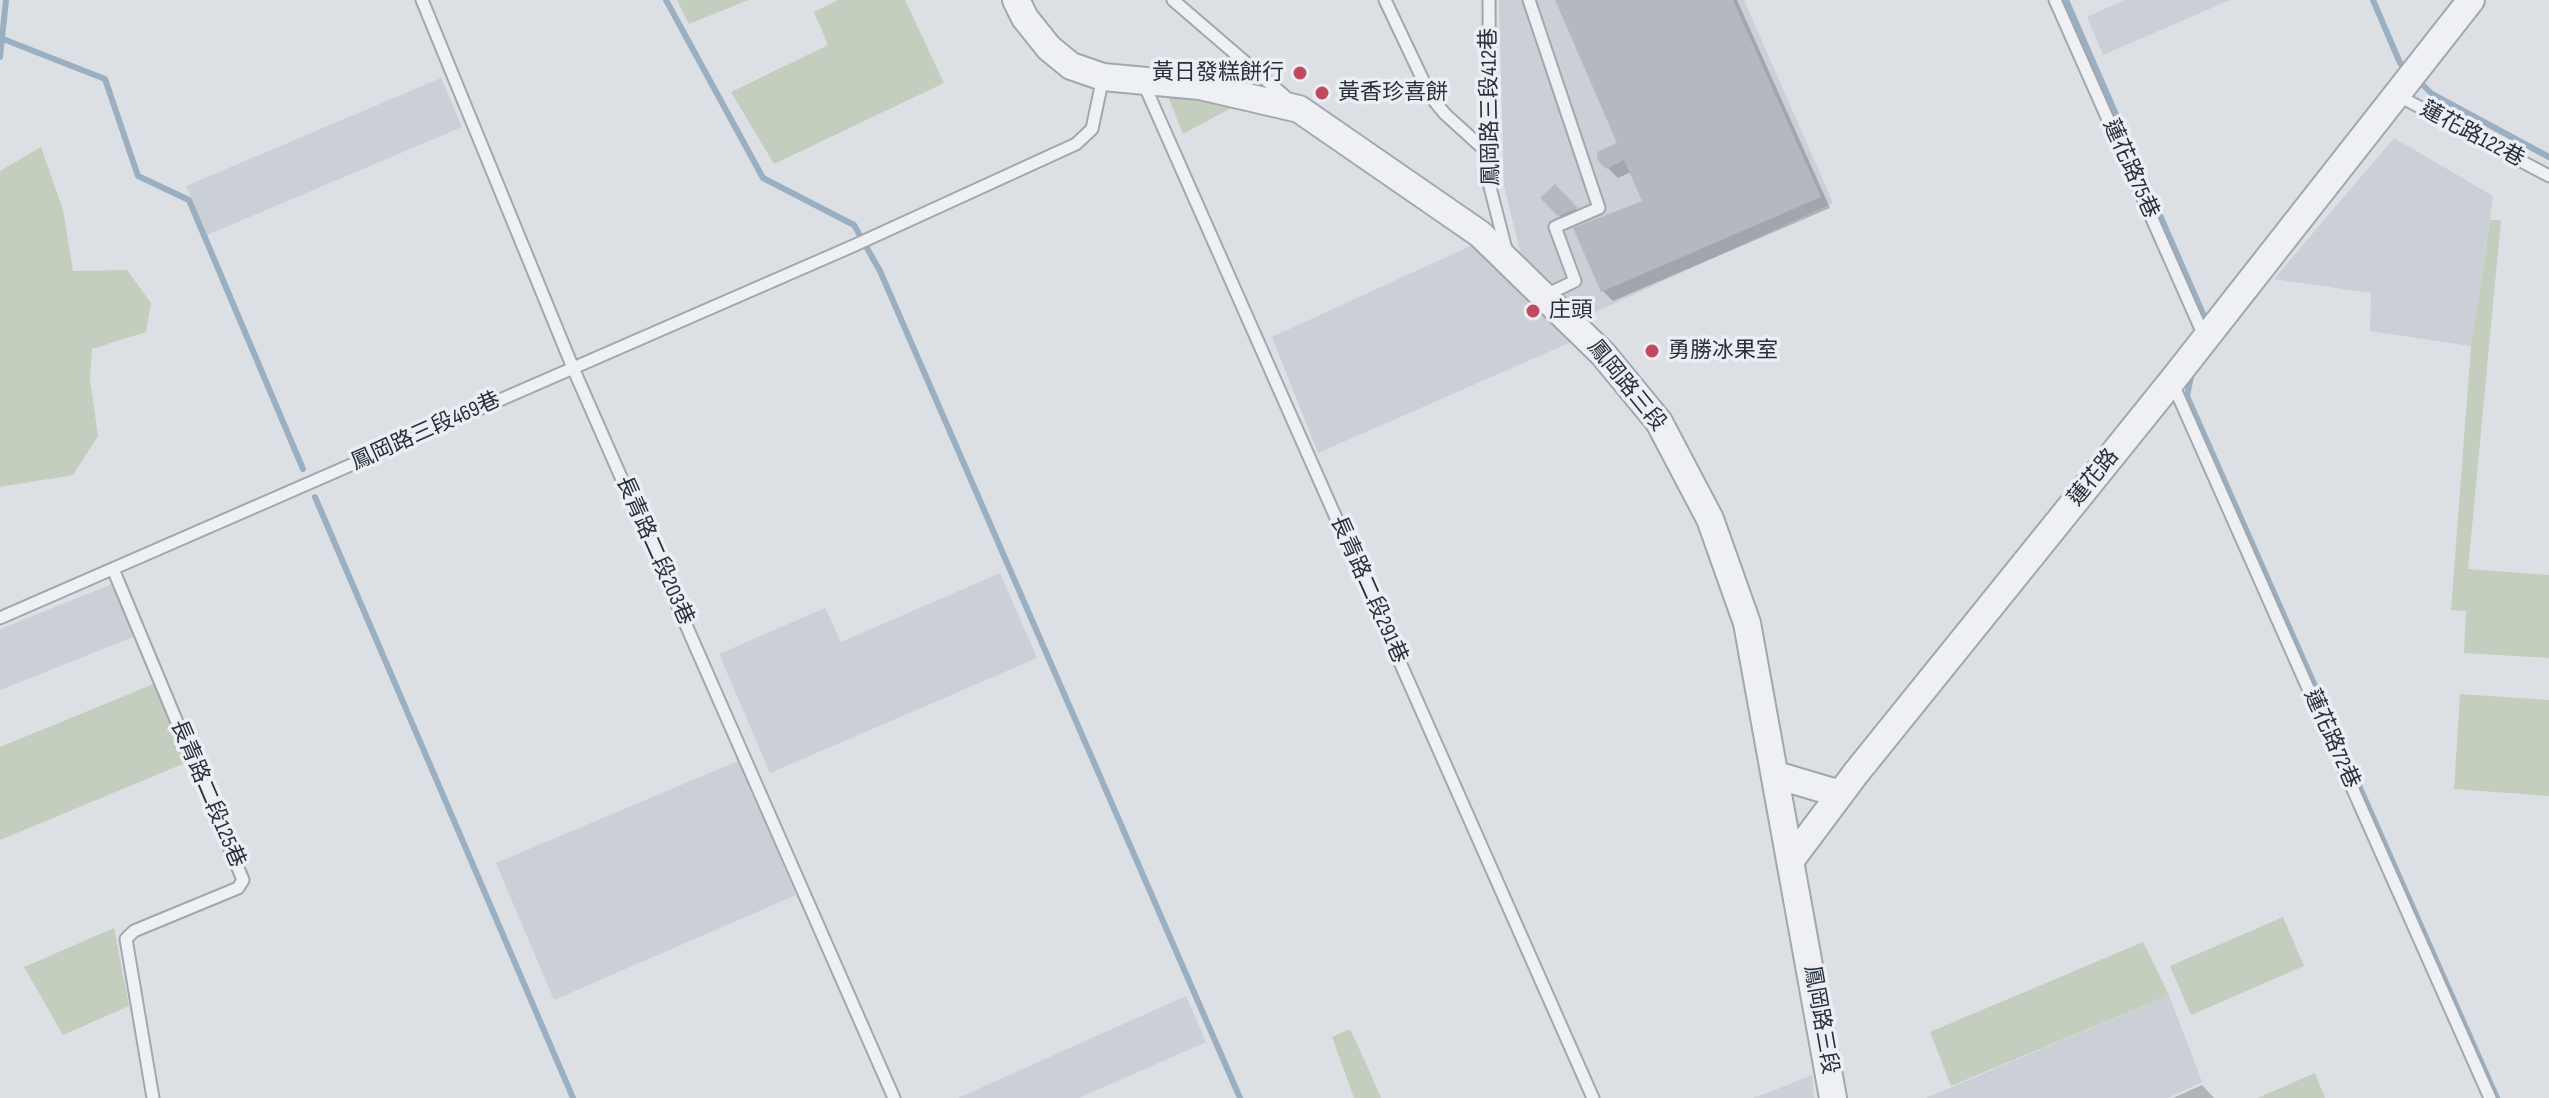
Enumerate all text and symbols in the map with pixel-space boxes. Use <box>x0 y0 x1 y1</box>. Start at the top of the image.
street label: 鳳岡路三段412巷 <box>1476 28 1506 186</box>
place label: 黃日發糕餅行 <box>1152 60 1284 86</box>
marker: 黃日發糕餅行 <box>1291 64 1309 82</box>
place label: 黃香珍喜餅 <box>1338 80 1448 106</box>
marker: 黃香珍喜餅 <box>1313 84 1331 102</box>
street label: 蓮花路122巷 <box>2415 97 2529 173</box>
street label: 蓮花路75巷 <box>2096 115 2164 223</box>
place label: 庄頭 <box>1549 298 1593 324</box>
marker: 庄頭 <box>1524 302 1542 320</box>
street label: 鳳岡路三段 <box>1581 335 1671 437</box>
place label: 勇勝冰果室 <box>1668 338 1778 364</box>
marker: 勇勝冰果室 <box>1643 342 1661 360</box>
street label: 鳳岡路三段469巷 <box>347 387 505 477</box>
street label: 蓮花路 <box>2063 444 2125 512</box>
street label: 長青路二段203巷 <box>609 473 699 629</box>
street label: 長青路二段291巷 <box>1324 512 1412 668</box>
street label: 蓮花路72巷 <box>2297 685 2365 793</box>
street label: 長青路二段125巷 <box>164 716 250 872</box>
street label: 鳳岡路三段 <box>1797 964 1843 1076</box>

